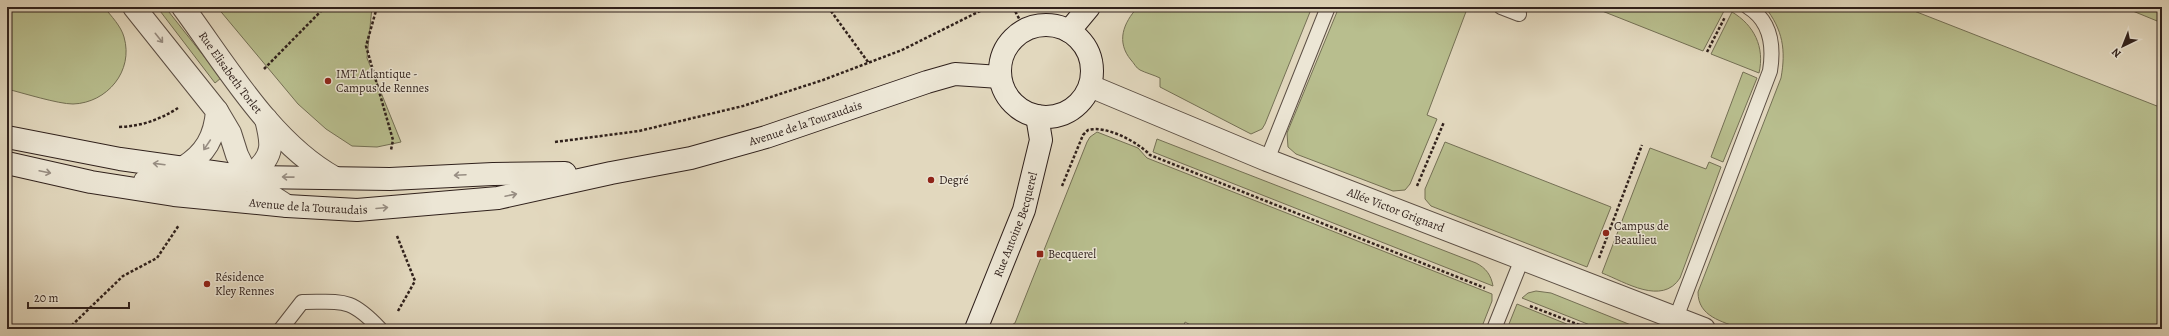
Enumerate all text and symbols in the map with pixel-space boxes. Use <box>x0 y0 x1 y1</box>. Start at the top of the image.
north arrow <box>2103 26 2143 66</box>
street label: Rue Elisabeth Torlet <box>195 28 266 117</box>
one-way arrow <box>154 32 163 43</box>
text: N <box>2108 45 2125 61</box>
place label: IMT Atlantique - Campus de Rennes <box>336 66 429 96</box>
marker: IMT Atlantique - Campus de Rennes <box>323 76 333 86</box>
street label: Avenue de la Touraudais <box>746 97 864 150</box>
one-way arrow <box>203 140 211 151</box>
one-way arrow <box>153 160 166 168</box>
one-way arrow <box>38 168 51 176</box>
street label: Rue Antoine Becquerel <box>990 170 1041 279</box>
one-way arrow <box>454 172 467 179</box>
place label: Degré <box>939 172 969 188</box>
one-way arrow <box>282 174 295 181</box>
marker: Degré <box>926 175 936 185</box>
street label: Allée Victor Grignard <box>1344 183 1447 236</box>
one-way arrow <box>505 190 518 198</box>
street label: Avenue de la Touraudais <box>247 194 368 218</box>
one-way arrow <box>375 204 388 212</box>
place label: Campus de Beaulieu <box>1614 218 1669 248</box>
marker: Campus de Beaulieu <box>1601 228 1611 238</box>
place label: Becquerel <box>1048 246 1096 262</box>
marker: Becquerel <box>1035 249 1045 259</box>
place label: Résidence Kley Rennes <box>215 269 274 299</box>
marker: Résidence Kley Rennes <box>202 279 212 289</box>
scale bar <box>28 284 129 310</box>
text: 20 m <box>34 290 58 306</box>

